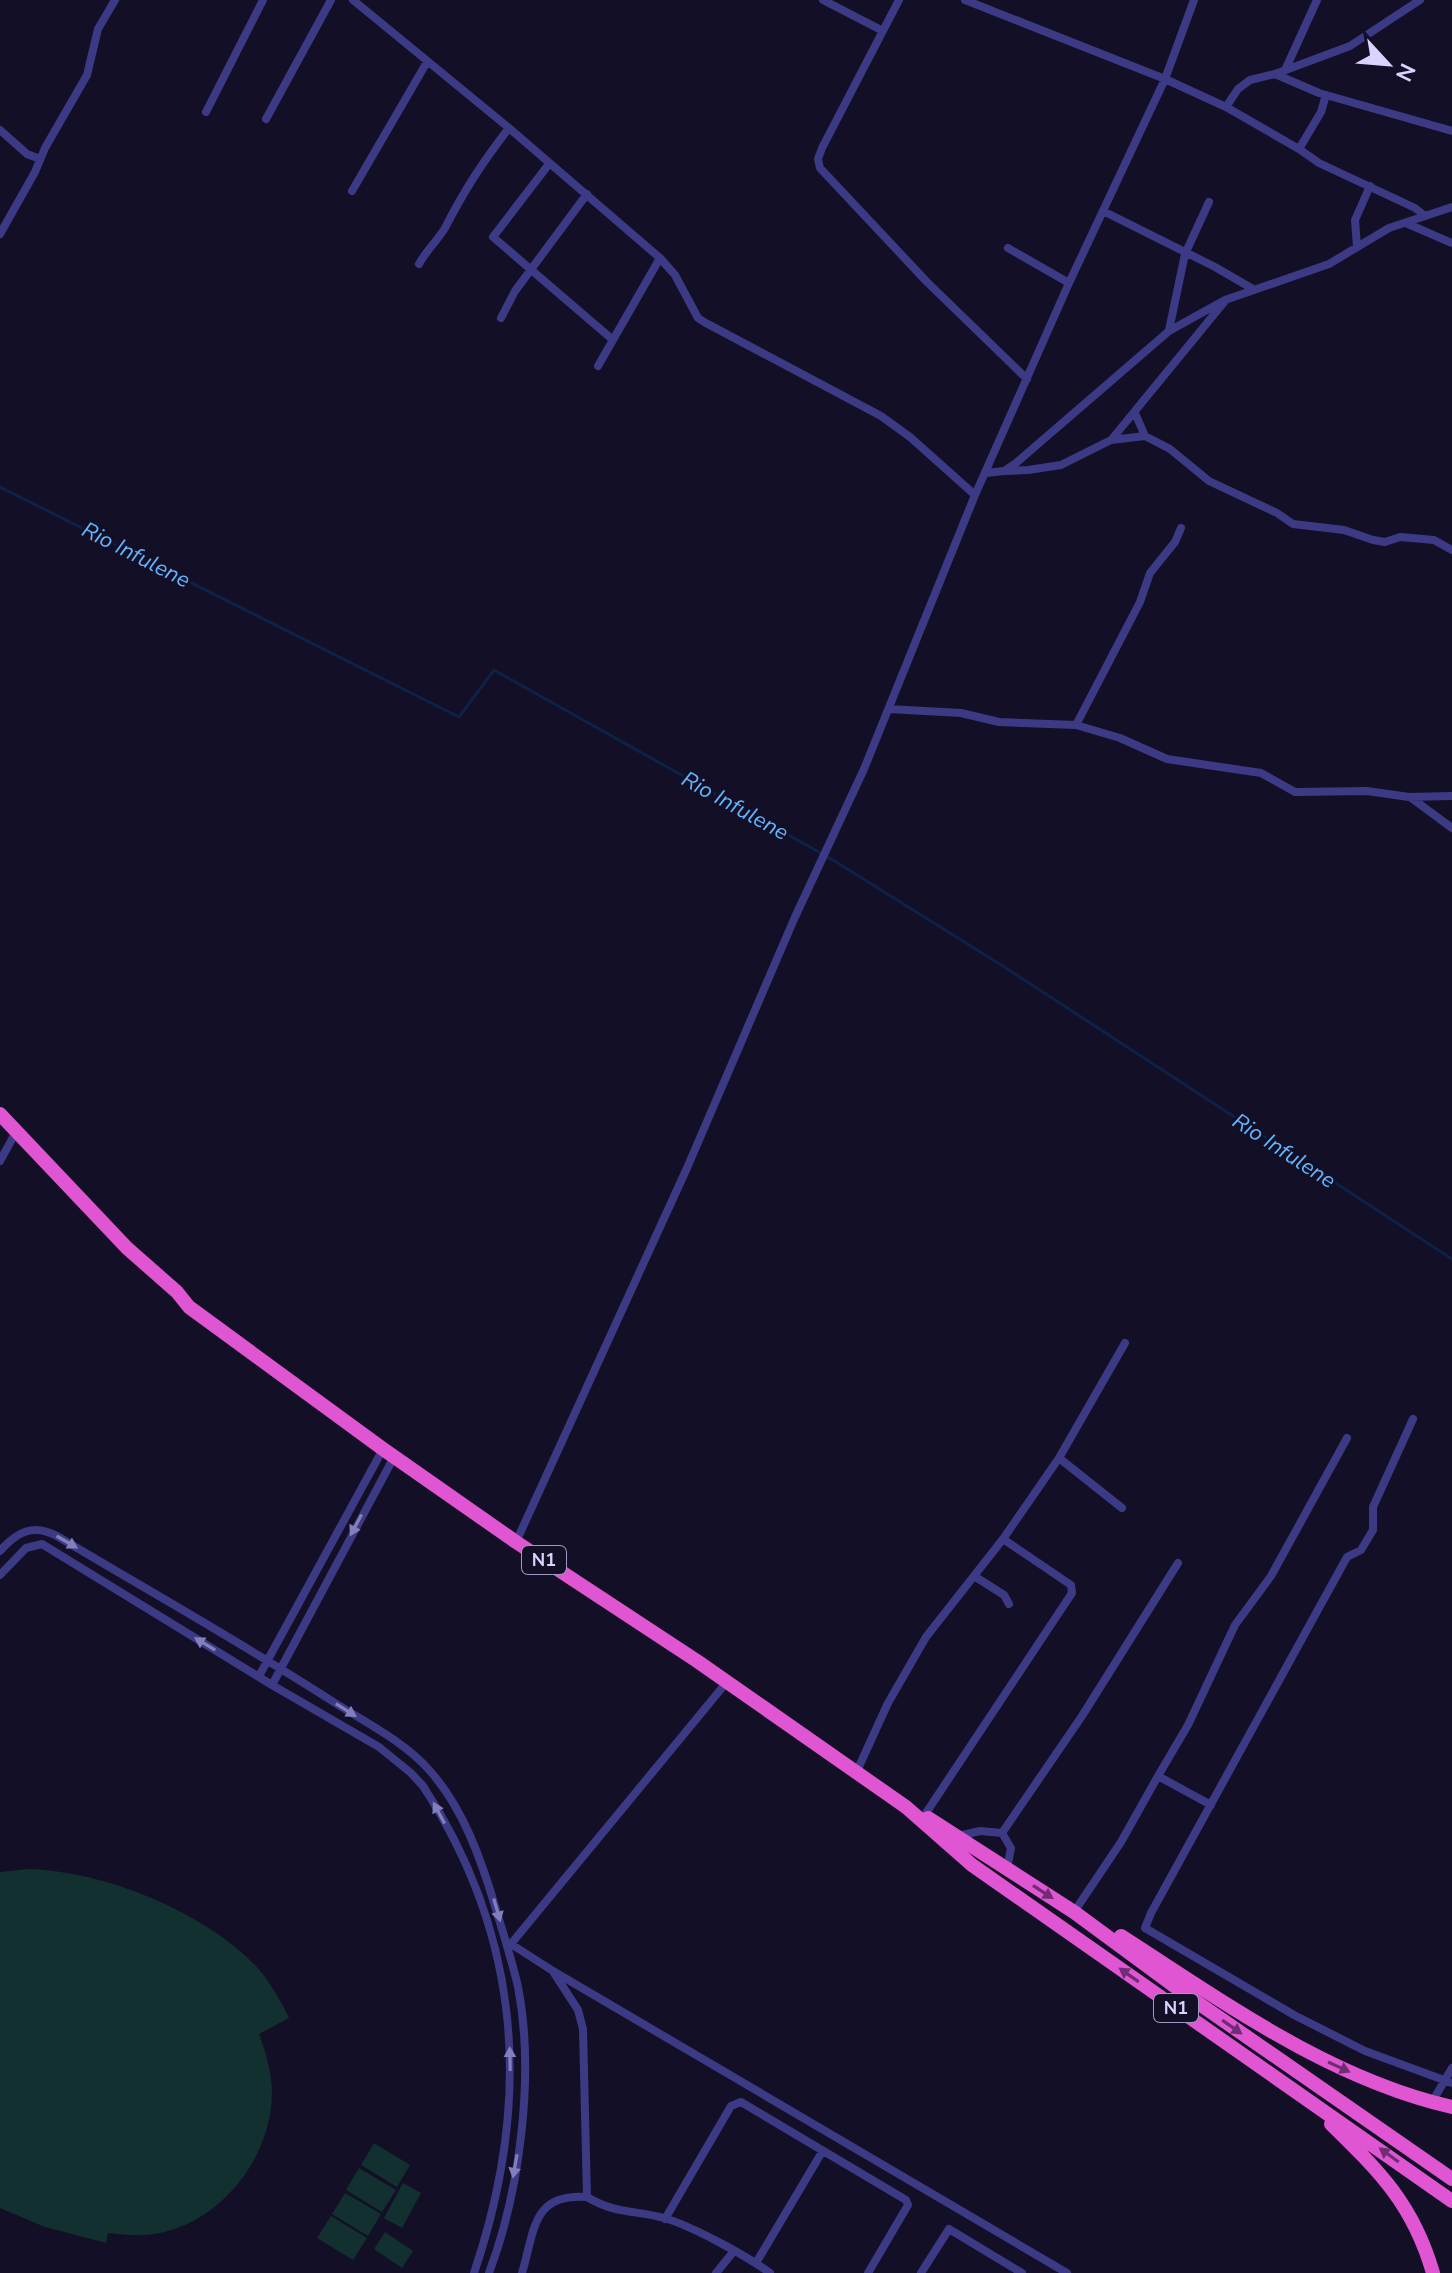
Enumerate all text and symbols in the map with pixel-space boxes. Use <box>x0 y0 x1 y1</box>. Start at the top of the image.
north arrow <box>1348 24 1428 104</box>
text: N <box>1388 58 1422 86</box>
water label: Rio Infulene <box>77 515 196 595</box>
water label: Rio Infulene <box>676 764 794 848</box>
water label: Rio Infulene <box>1226 1106 1342 1196</box>
one-way arrow <box>350 1514 363 1537</box>
one-way arrow <box>55 1534 78 1548</box>
road number: N1 <box>522 1546 566 1574</box>
one-way arrow <box>194 1637 216 1651</box>
one-way arrow <box>335 1702 357 1716</box>
one-way arrow <box>432 1801 446 1824</box>
one-way arrow <box>1033 1885 1054 1900</box>
one-way arrow <box>491 1899 504 1923</box>
one-way arrow <box>1118 1968 1139 1983</box>
road number: N1 <box>1154 1994 1198 2022</box>
one-way arrow <box>1222 2019 1243 2034</box>
one-way arrow <box>504 2046 516 2071</box>
one-way arrow <box>1327 2060 1350 2074</box>
one-way arrow <box>1379 2147 1399 2163</box>
one-way arrow <box>509 2154 521 2179</box>

